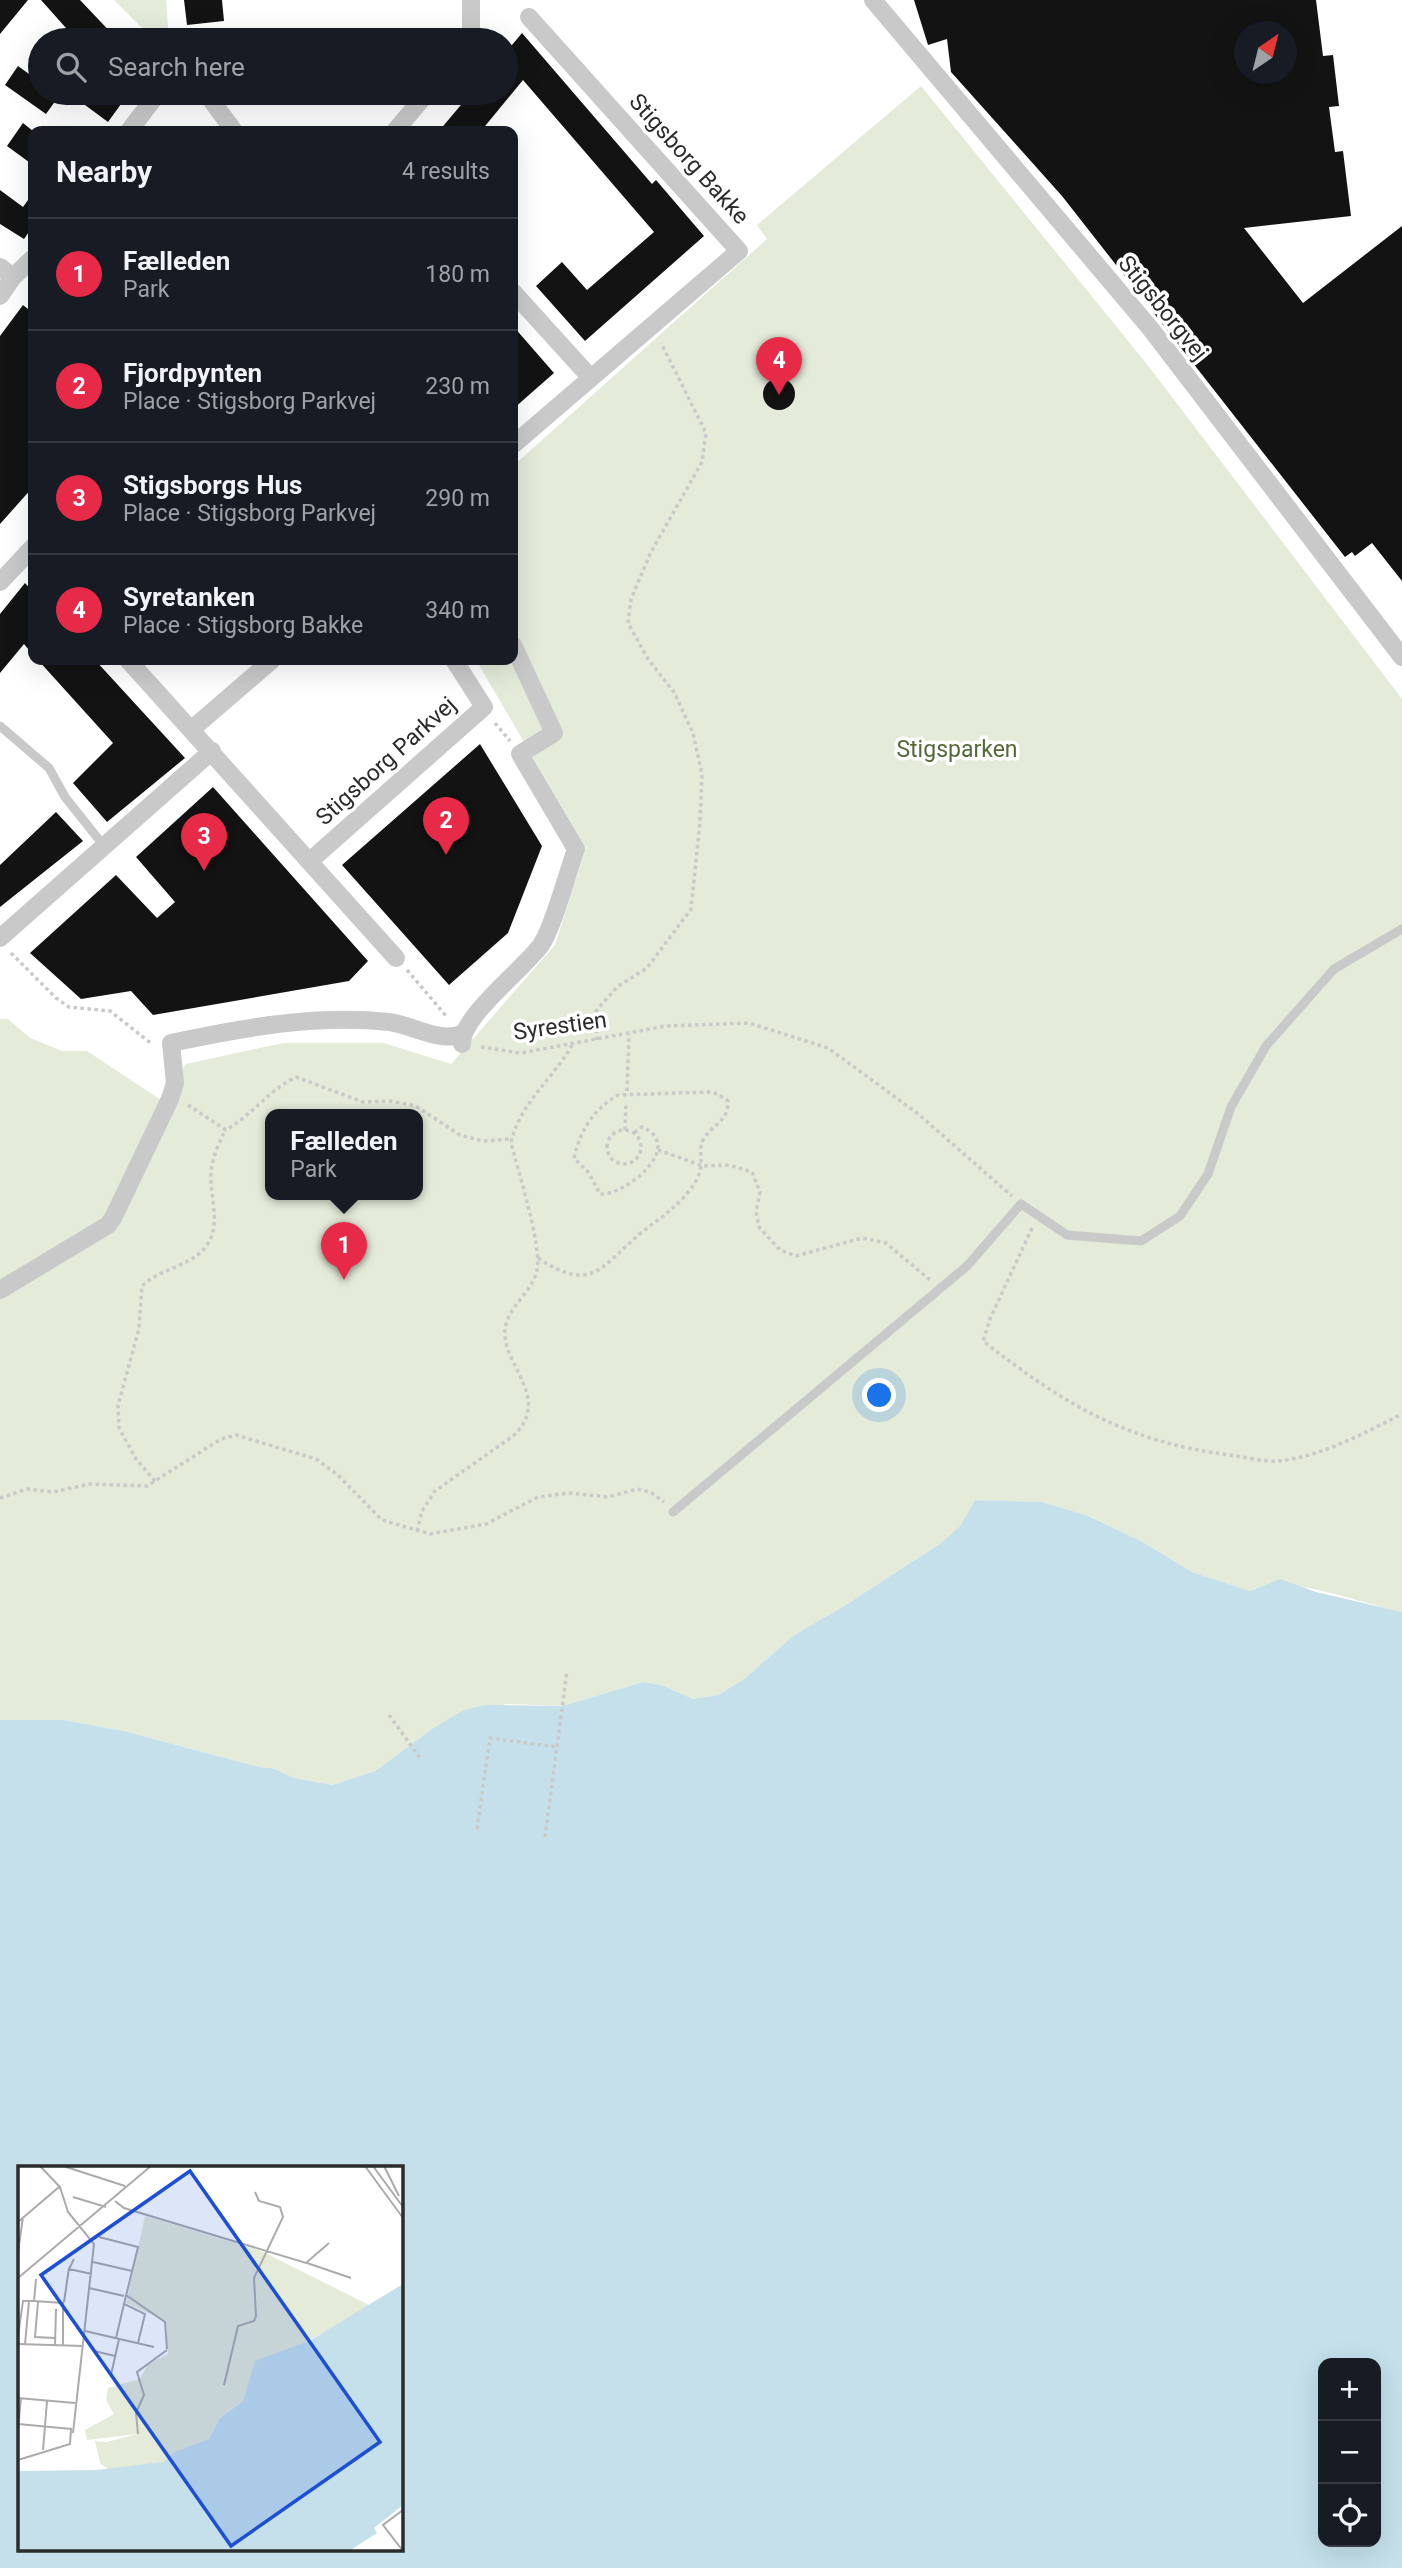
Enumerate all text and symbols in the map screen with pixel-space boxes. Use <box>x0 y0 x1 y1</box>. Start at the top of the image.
north arrow <box>1234 21 1297 84</box>
search box <box>28 28 518 105</box>
icon: search <box>52 48 90 86</box>
text: Search here <box>108 52 245 82</box>
street label: Stigsborg Bakke <box>623 88 755 230</box>
text: Nearby <box>56 154 152 189</box>
text: 4 results <box>402 158 490 185</box>
text: Fælleden <box>123 246 230 276</box>
street label: Stigsborgvej <box>1113 250 1213 366</box>
text: 1 <box>72 261 86 288</box>
text: 180 m <box>425 261 490 288</box>
text: Park <box>123 276 169 303</box>
pin: 4 <box>756 337 802 395</box>
text: Fjordpynten <box>123 358 262 388</box>
text: 2 <box>72 373 86 400</box>
text: 230 m <box>425 373 490 400</box>
text: Place · Stigsborg Parkvej <box>123 388 376 415</box>
text: Stigsborgs Hus <box>123 470 302 500</box>
text: 3 <box>72 485 86 512</box>
text: 290 m <box>425 485 490 512</box>
text: Place · Stigsborg Parkvej <box>123 500 376 527</box>
text: Syretanken <box>123 582 255 612</box>
text: 4 <box>72 597 86 624</box>
text: 340 m <box>425 597 490 624</box>
text: Place · Stigsborg Bakke <box>123 612 363 639</box>
street label: Stigsborg Parkvej <box>311 691 461 831</box>
park label: Stigsparken <box>896 736 1018 763</box>
pin: 2 <box>423 797 469 855</box>
pin: 3 <box>181 813 227 871</box>
street label: Syrestien <box>511 1006 609 1046</box>
popup <box>265 1109 423 1200</box>
text: Fælleden <box>290 1126 398 1156</box>
text: Park <box>290 1156 337 1183</box>
pin: 1 <box>321 1222 367 1280</box>
your location <box>862 1378 896 1412</box>
inset map <box>18 2166 402 2550</box>
map controls <box>1318 2358 1381 2547</box>
button: + <box>1318 2358 1381 2421</box>
button: − <box>1318 2421 1381 2484</box>
button: locate <box>1318 2484 1381 2547</box>

